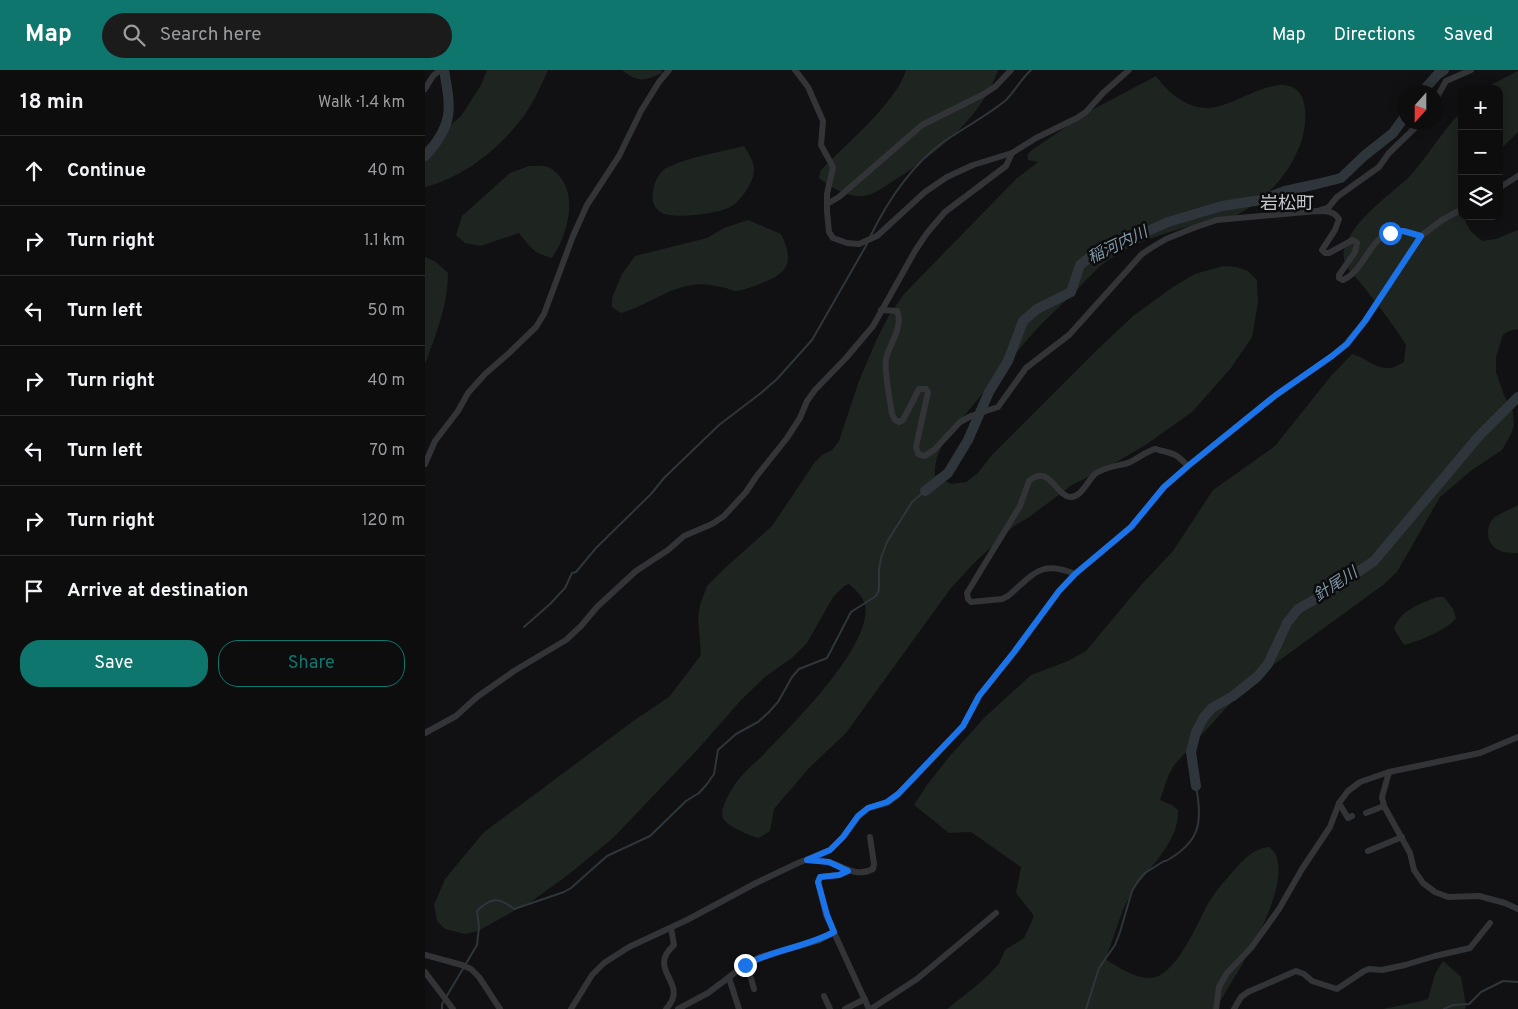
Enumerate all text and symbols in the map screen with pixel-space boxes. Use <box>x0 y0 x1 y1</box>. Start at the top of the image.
search box <box>102 13 452 58</box>
text: Map <box>25 20 72 50</box>
icon: search <box>120 21 148 49</box>
text: Search here <box>160 23 261 47</box>
text: Map <box>1272 24 1306 47</box>
text: Directions <box>1334 24 1416 47</box>
text: Saved <box>1444 24 1493 47</box>
north arrow <box>1398 85 1443 130</box>
map controls <box>1458 85 1503 220</box>
button: + <box>1458 85 1503 130</box>
text: 18 min <box>20 89 84 116</box>
text: Walk · 1.4 km <box>318 93 405 113</box>
button: − <box>1458 130 1503 175</box>
icon: ahead <box>20 157 48 185</box>
text: Continue <box>67 159 146 183</box>
text: 40 m <box>367 161 405 181</box>
button: layers <box>1458 175 1503 220</box>
district label: 岩松町 <box>1260 193 1314 216</box>
water label: 稲河内川 <box>1085 222 1153 269</box>
route start <box>1379 222 1402 245</box>
icon: right <box>20 227 48 255</box>
text: Turn right <box>67 229 155 253</box>
text: 1.1 km <box>364 231 405 251</box>
icon: left <box>20 297 48 325</box>
text: Turn left <box>67 299 143 323</box>
text: 50 m <box>368 301 405 321</box>
icon: right <box>20 367 48 395</box>
text: Turn right <box>67 369 155 393</box>
text: 40 m <box>367 371 405 391</box>
icon: left <box>20 437 48 465</box>
text: Turn left <box>67 439 143 463</box>
text: 70 m <box>370 441 405 461</box>
icon: right <box>20 507 48 535</box>
text: Turn right <box>67 509 155 533</box>
text: 120 m <box>362 511 405 531</box>
water label: 針尾川 <box>1310 562 1363 606</box>
icon: arrive <box>20 577 48 605</box>
text: Arrive at destination <box>67 579 248 603</box>
button: Save <box>20 640 208 687</box>
button: Share <box>218 640 405 687</box>
route end <box>734 954 757 977</box>

